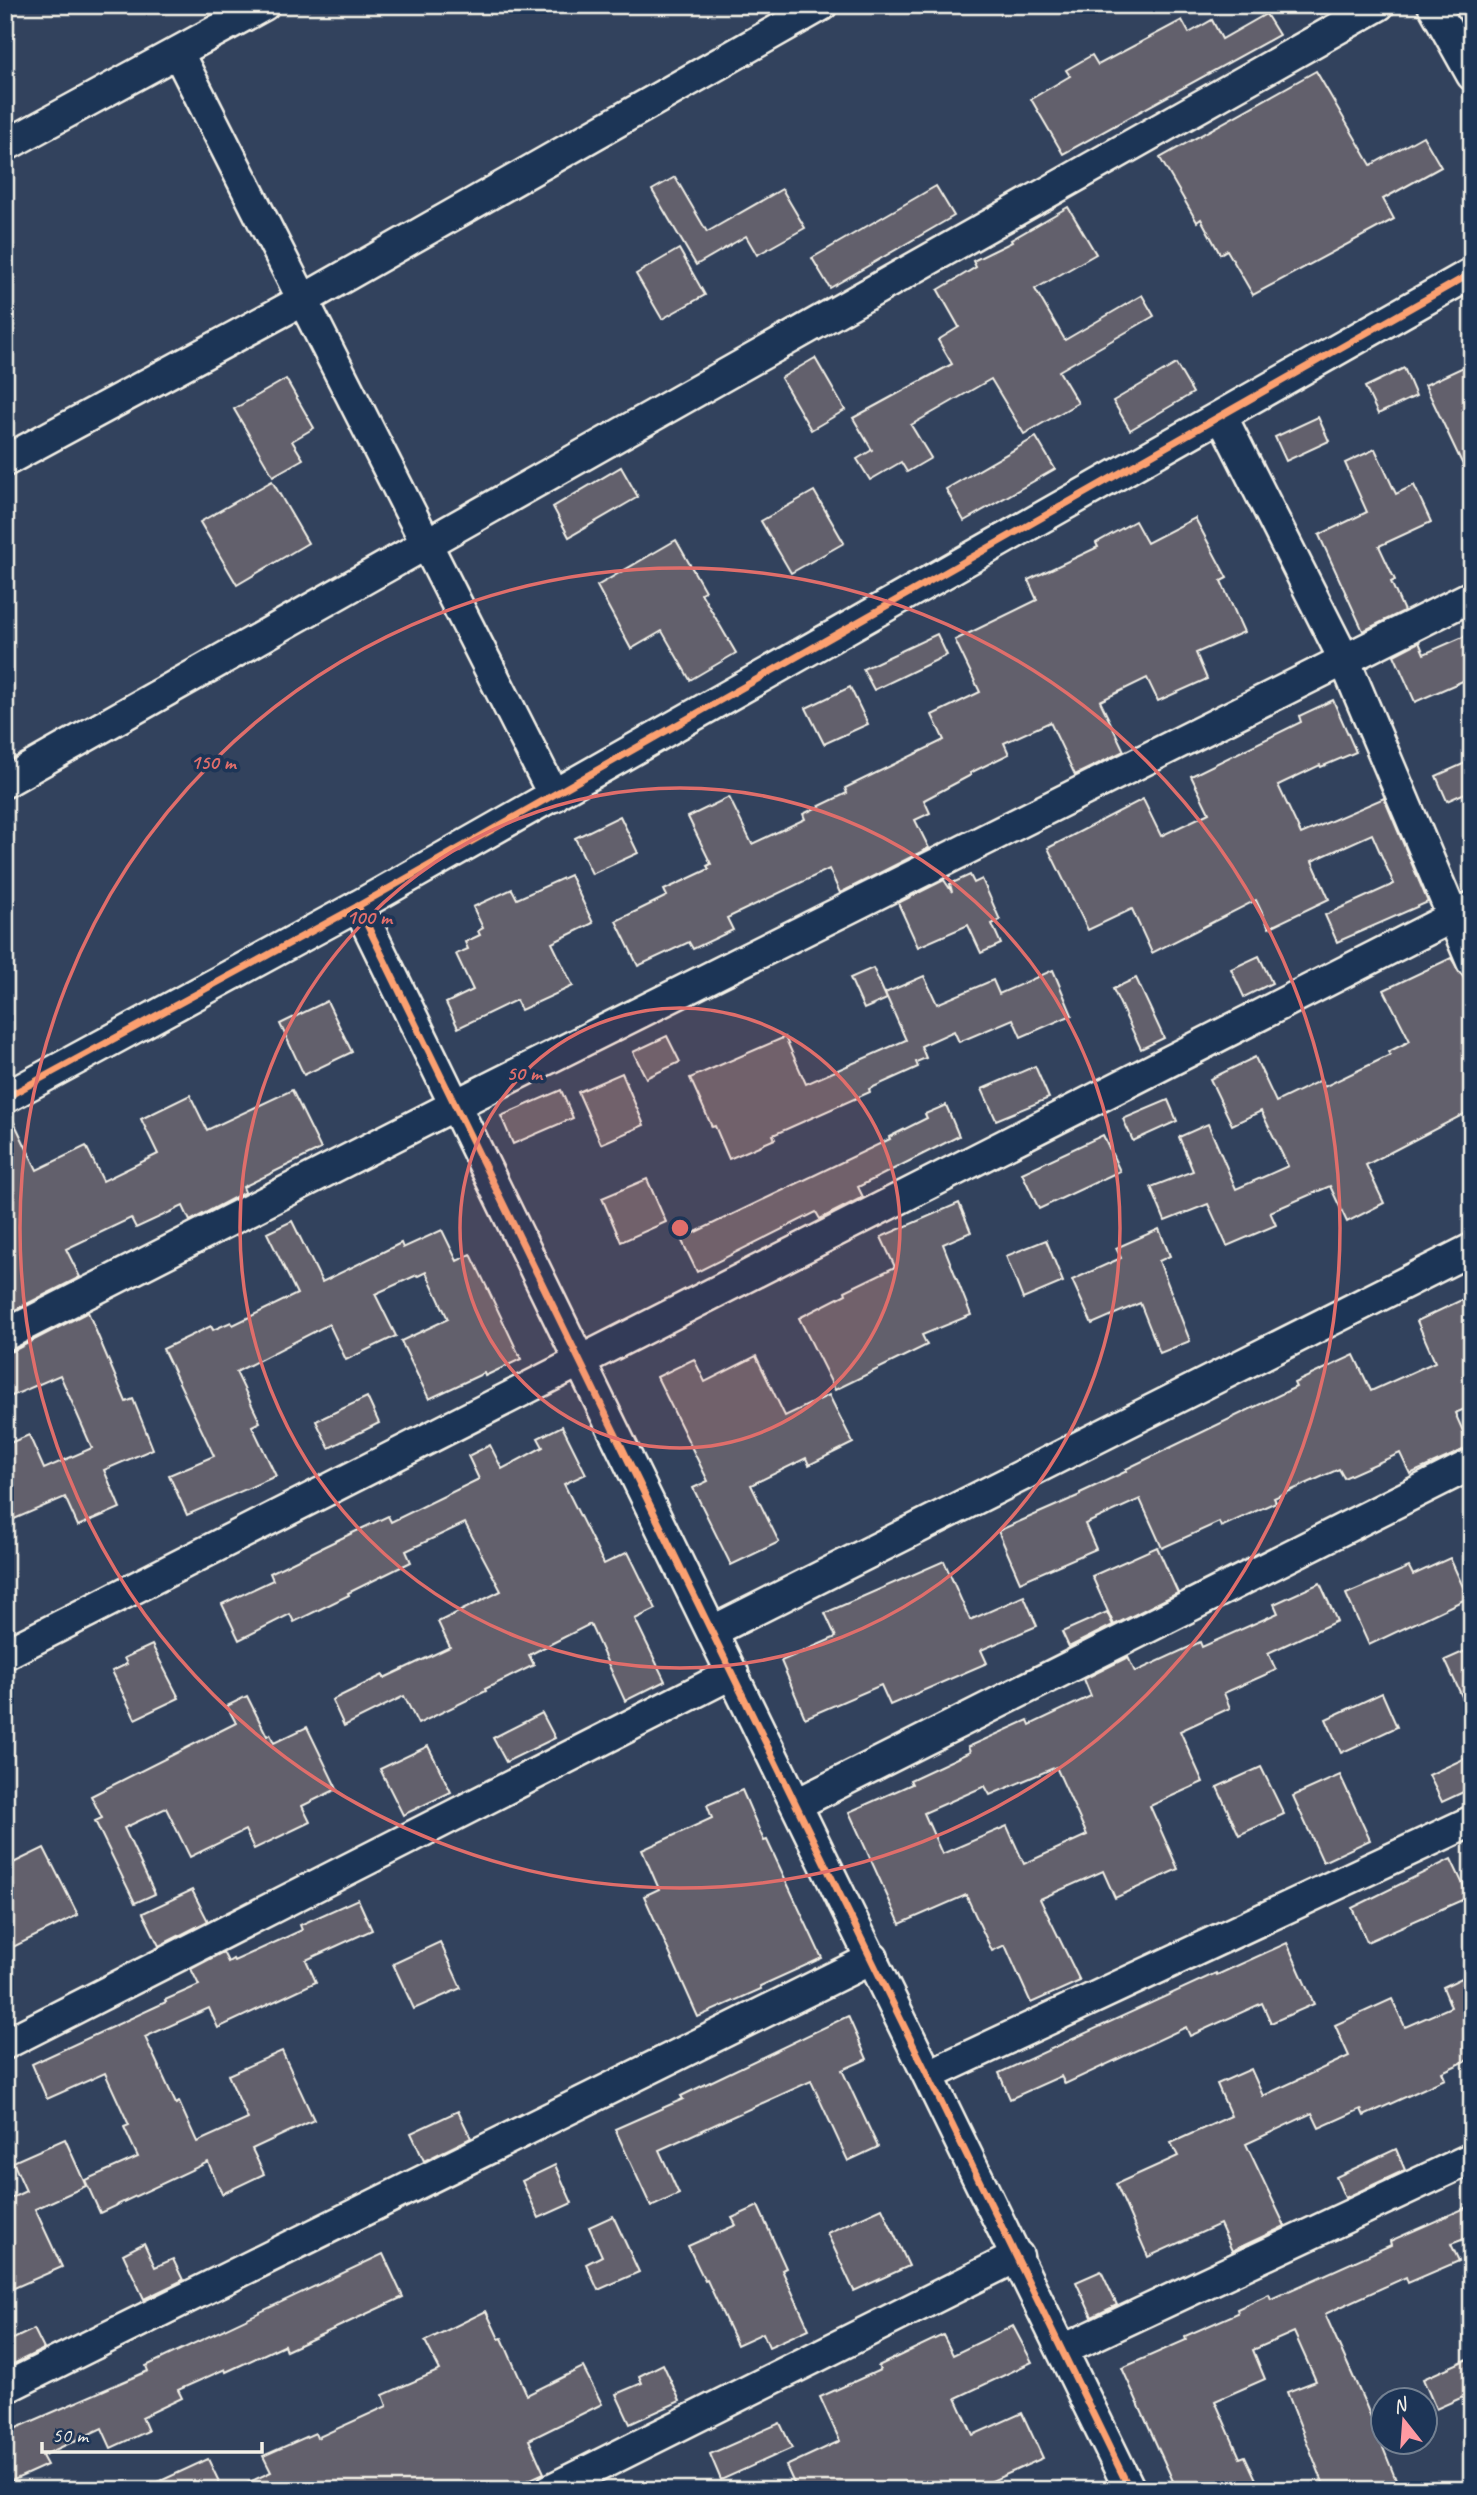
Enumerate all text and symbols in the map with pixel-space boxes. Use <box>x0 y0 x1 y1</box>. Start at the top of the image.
text: 150 m <box>190 749 238 775</box>
text: 100 m <box>346 904 394 930</box>
text: 50 m <box>506 1060 544 1086</box>
centre of rings <box>668 1216 692 1240</box>
north arrow <box>1368 2386 1438 2456</box>
text: N <box>1390 2392 1412 2419</box>
scale bar <box>42 2411 262 2455</box>
text: 50 m <box>52 2422 90 2448</box>

